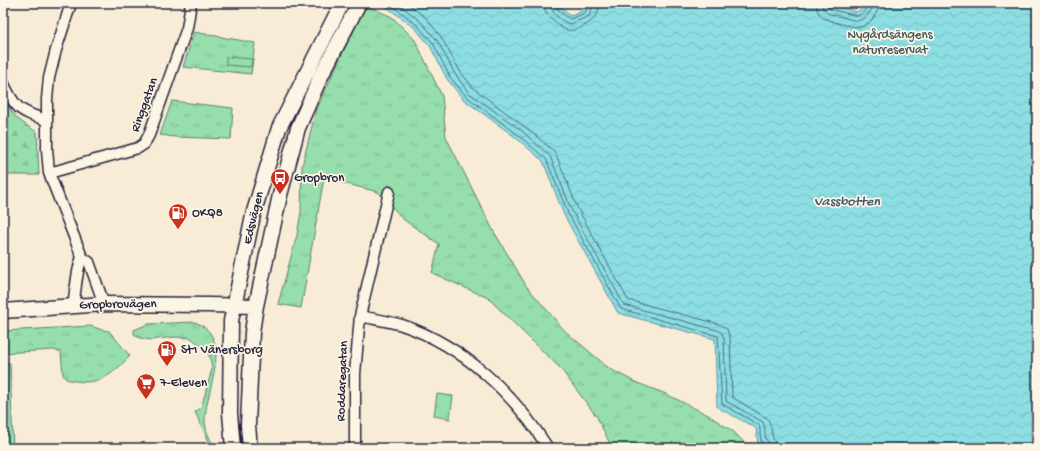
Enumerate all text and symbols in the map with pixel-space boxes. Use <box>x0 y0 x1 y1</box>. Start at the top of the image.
park label: Nygårdsängens naturreservat <box>848 28 934 58</box>
street label: Ringgatan <box>128 75 162 134</box>
bus stop icon: Gropbron <box>269 167 291 195</box>
place label: Gropbron <box>294 171 345 186</box>
street label: Edsvägen <box>240 189 268 246</box>
water label: Vassbotten <box>814 194 880 211</box>
fuel station icon: OKQ8 <box>167 202 189 230</box>
place label: OKQ8 <box>192 206 223 221</box>
street label: Gropbrovägen <box>79 297 158 313</box>
fuel station icon: St1 Vänersborg <box>156 339 178 367</box>
street label: Roddaregatan <box>334 340 352 422</box>
place label: St1 Vänersborg <box>181 343 263 358</box>
supermarket icon: 7-Eleven <box>135 372 157 400</box>
place label: 7-Eleven <box>159 376 208 391</box>

